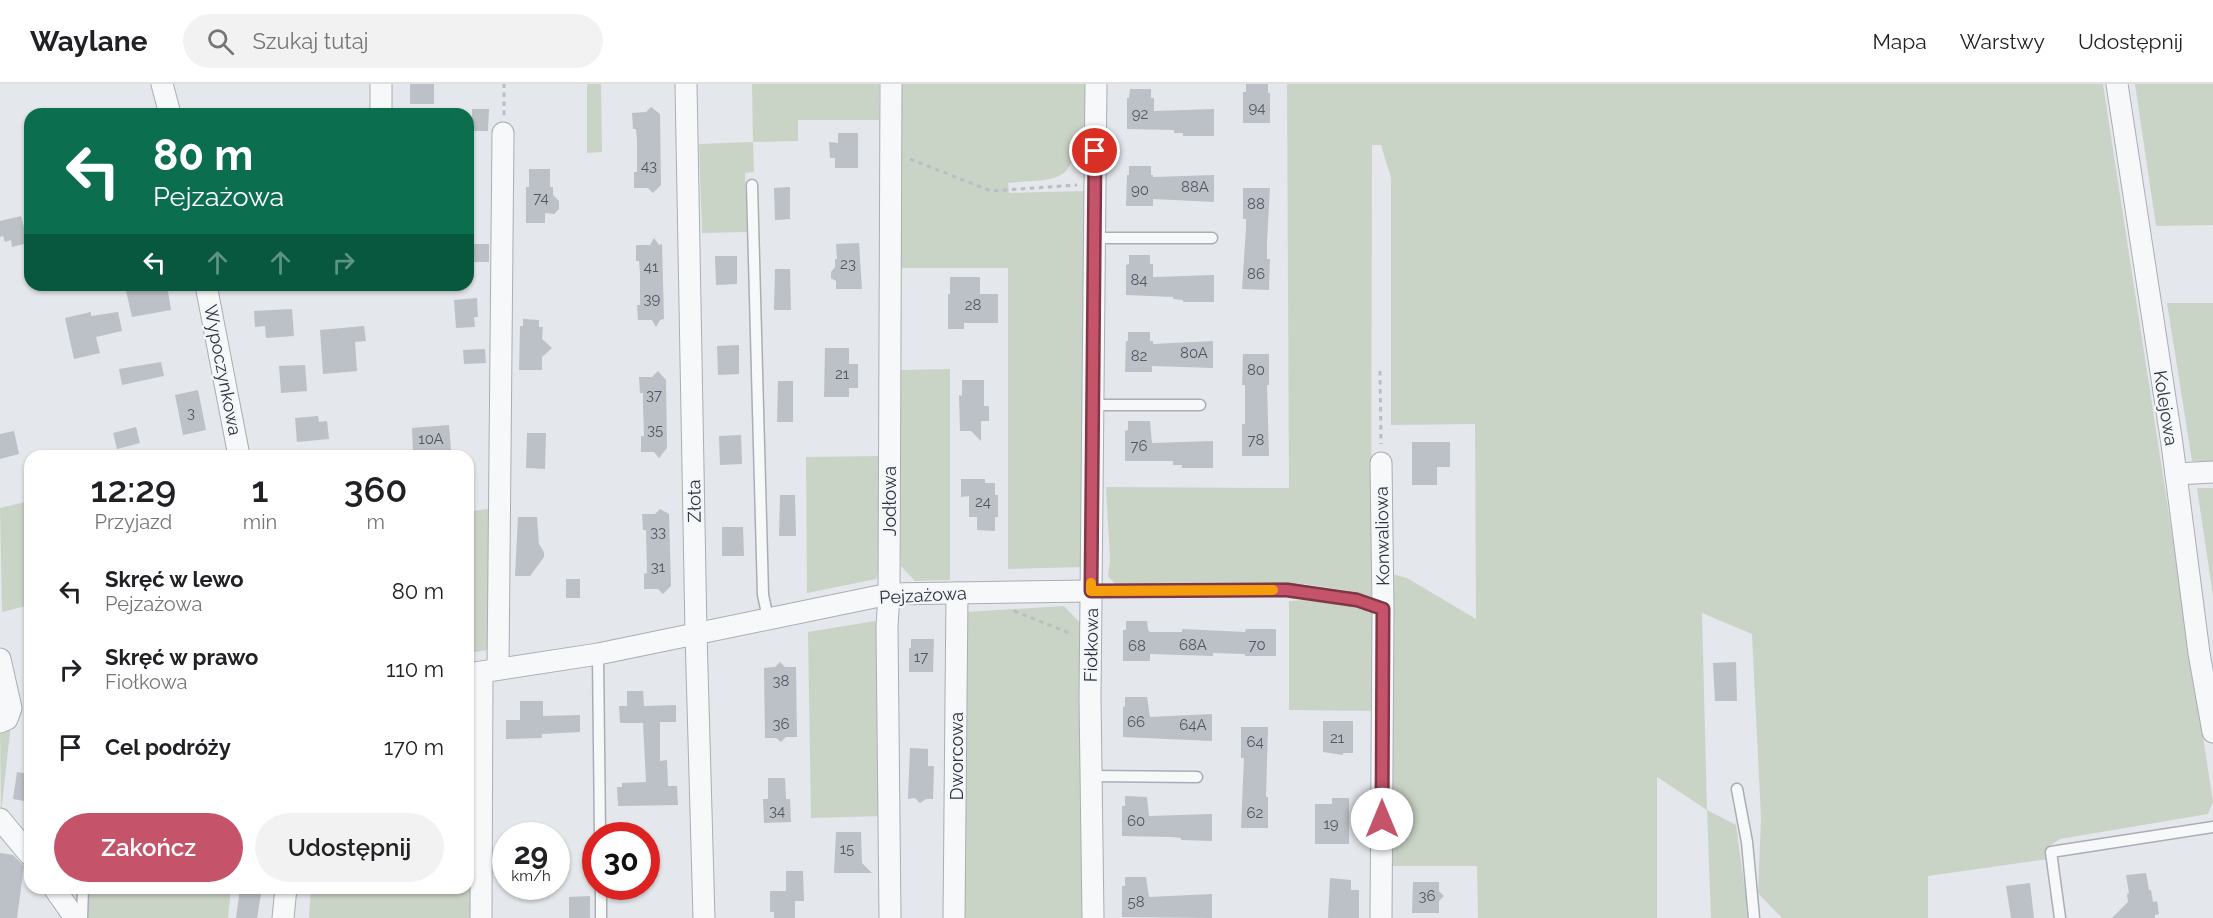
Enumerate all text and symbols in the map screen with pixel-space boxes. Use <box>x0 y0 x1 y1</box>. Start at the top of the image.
search box <box>183 14 603 68</box>
text: Waylane <box>30 25 147 58</box>
icon: search <box>204 25 237 58</box>
text: Szukaj tutaj <box>252 28 369 54</box>
text: Mapa <box>1872 29 1927 54</box>
text: Warstwy <box>1960 29 2045 54</box>
text: Udostępnij <box>2078 29 2183 54</box>
house number: 94 <box>1249 99 1265 117</box>
house number: 92 <box>1132 105 1148 123</box>
pin <box>1069 125 1120 176</box>
text: 80 m <box>153 131 253 180</box>
icon: left <box>54 132 132 210</box>
icon: arrive <box>1078 134 1111 167</box>
house number: 43 <box>641 157 657 175</box>
house number: 88A <box>1181 178 1209 196</box>
text: Pejzażowa <box>153 181 284 212</box>
house number: 90 <box>1131 181 1149 199</box>
house number: 74 <box>533 189 549 207</box>
house number: 88 <box>1247 195 1265 213</box>
icon: left <box>138 246 171 279</box>
icon: ahead <box>201 246 234 279</box>
icon: ahead <box>264 246 297 279</box>
icon: right <box>327 246 360 279</box>
house number: 23 <box>840 255 856 273</box>
house number: 41 <box>644 258 659 276</box>
house number: 86 <box>1247 265 1265 283</box>
house number: 84 <box>1130 271 1148 289</box>
house number: 39 <box>644 290 661 308</box>
house number: 28 <box>965 296 981 314</box>
street label: Wypoczynkowa <box>200 303 246 437</box>
house number: 80A <box>1180 344 1208 362</box>
house number: 82 <box>1131 347 1148 365</box>
house number: 80 <box>1247 361 1265 379</box>
house number: 21 <box>835 365 850 383</box>
street label: Kolejowa <box>2150 369 2182 447</box>
house number: 37 <box>646 386 662 404</box>
house number: 3 <box>187 404 195 422</box>
house number: 35 <box>647 421 663 439</box>
house number: 10A <box>418 430 444 448</box>
house number: 78 <box>1248 431 1265 449</box>
house number: 76 <box>1130 437 1148 455</box>
street label: Jodłowa <box>879 466 900 536</box>
text: 12:29 <box>91 468 176 510</box>
text: 1 <box>252 468 268 510</box>
text: 360 <box>344 468 407 510</box>
street label: Złota <box>683 479 705 523</box>
street label: Konwaliowa <box>1371 486 1393 586</box>
house number: 24 <box>975 493 991 511</box>
text: Przyjazd <box>95 510 172 534</box>
text: min <box>243 510 277 534</box>
text: m <box>366 510 385 534</box>
house number: 33 <box>650 523 666 541</box>
house number: 31 <box>651 558 666 576</box>
text: Skręć w lewo <box>105 566 244 592</box>
icon: left <box>54 575 87 608</box>
text: 80 m <box>392 578 444 604</box>
street label: Pejzażowa <box>879 582 967 608</box>
text: Pejzażowa <box>105 592 202 616</box>
street label: Fiołkowa <box>1080 608 1102 682</box>
house number: 68A <box>1179 636 1207 654</box>
house number: 70 <box>1248 636 1266 654</box>
house number: 68 <box>1128 637 1146 655</box>
text: Skręć w prawo <box>105 644 258 670</box>
house number: 17 <box>914 648 928 666</box>
icon: right <box>54 653 87 686</box>
text: 110 m <box>386 656 444 682</box>
text: Fiołkowa <box>105 670 187 694</box>
house number: 38 <box>773 672 790 690</box>
street label: Dworcowa <box>946 712 967 800</box>
house number: 66 <box>1127 713 1145 731</box>
house number: 36 <box>772 715 790 733</box>
house number: 64A <box>1179 716 1207 734</box>
house number: 21 <box>1330 729 1345 747</box>
icon: arrive <box>54 731 87 764</box>
house number: 64 <box>1246 733 1264 751</box>
text: Cel podróży <box>105 734 231 760</box>
text: 170 m <box>384 734 444 760</box>
position arrow <box>1350 787 1414 851</box>
house number: 34 <box>769 802 785 820</box>
house number: 62 <box>1247 804 1264 822</box>
house number: 60 <box>1127 812 1145 830</box>
button: Zakończ <box>54 813 243 882</box>
button: Udostępnij <box>255 813 444 882</box>
house number: 19 <box>1323 815 1339 833</box>
speed limit sign: 30 <box>582 822 660 900</box>
text: 29 <box>514 836 548 871</box>
house number: 15 <box>840 840 854 858</box>
text: km/h <box>511 867 551 885</box>
house number: 36 <box>1418 887 1436 905</box>
house number: 58 <box>1127 893 1145 911</box>

